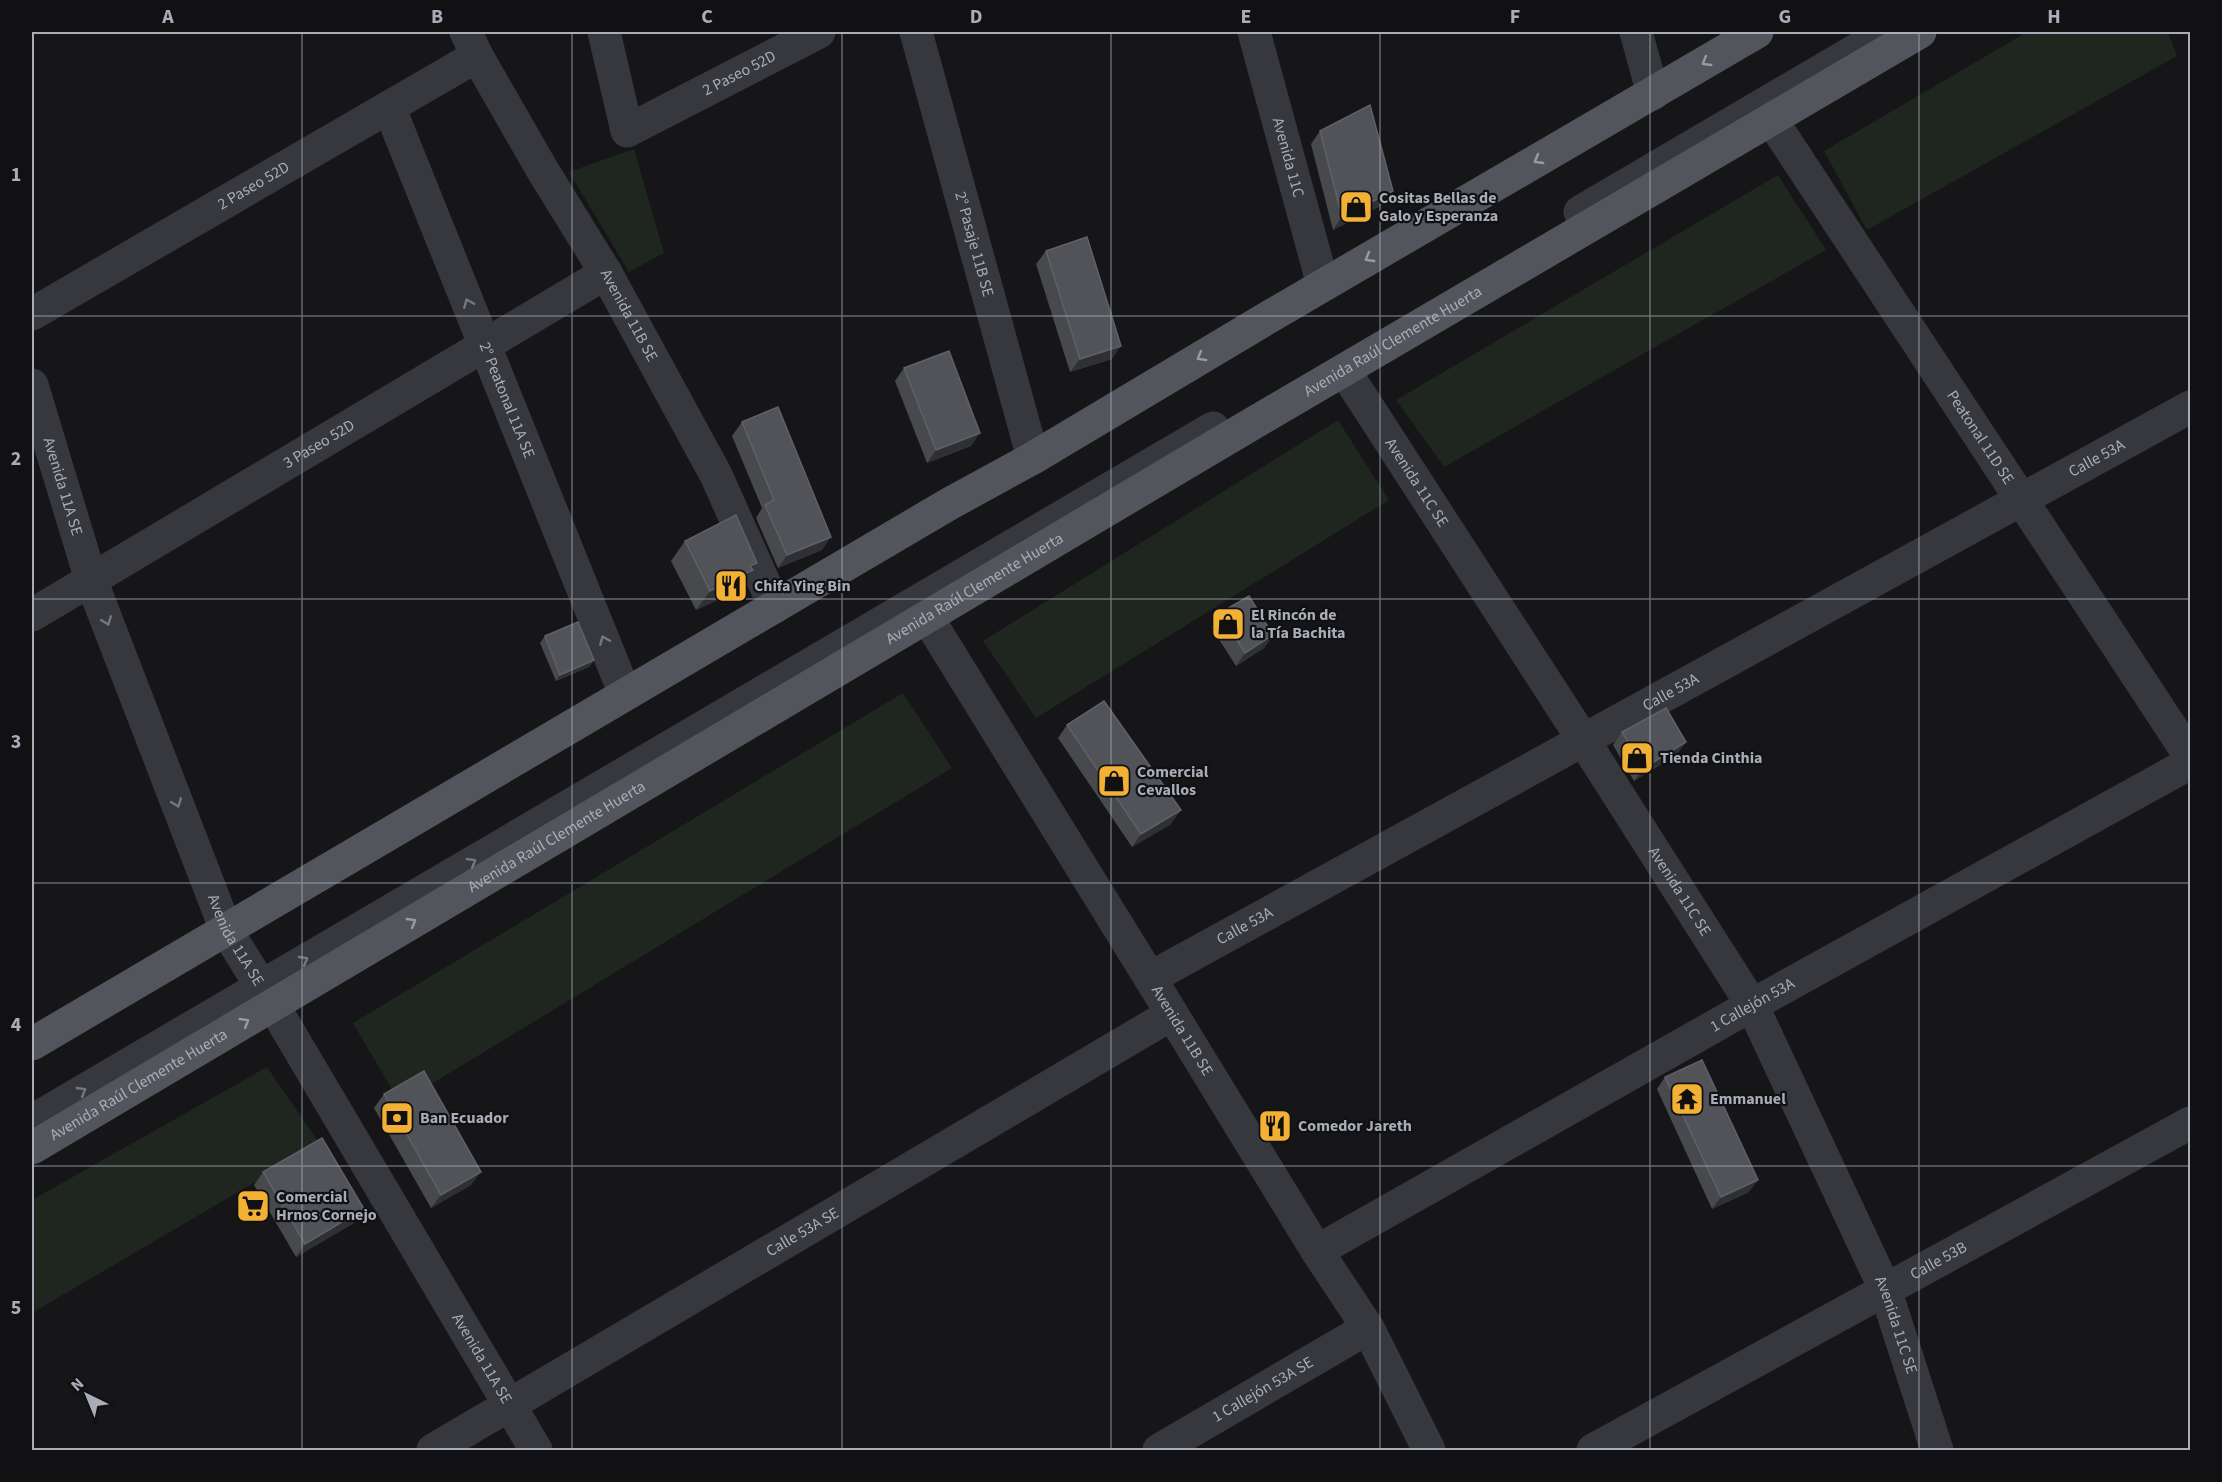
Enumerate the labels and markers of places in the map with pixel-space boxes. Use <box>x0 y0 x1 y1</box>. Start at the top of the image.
place label: Cositas Bellas de Galo y Esperanza <box>1379 187 1498 227</box>
shop icon: Cositas Bellas de Galo y Esperanza <box>1338 189 1374 225</box>
restaurant icon: Chifa Ying Bin <box>713 568 749 604</box>
place label: Chifa Ying Bin <box>754 575 851 597</box>
place label: El Rincón de la Tía Bachita <box>1251 604 1346 644</box>
shop icon: El Rincón de la Tía Bachita <box>1210 606 1246 642</box>
shop icon: Tienda Cinthia <box>1619 740 1655 776</box>
place label: Tienda Cinthia <box>1660 747 1763 769</box>
place label: Comercial Cevallos <box>1137 761 1209 801</box>
shop icon: Comercial Cevallos <box>1096 763 1132 799</box>
temple icon: Emmanuel <box>1669 1081 1705 1117</box>
place label: Emmanuel <box>1710 1088 1786 1110</box>
bank icon: Ban Ecuador <box>379 1100 415 1136</box>
place label: Ban Ecuador <box>420 1107 509 1129</box>
restaurant icon: Comedor Jareth <box>1257 1108 1293 1144</box>
place label: Comedor Jareth <box>1298 1115 1412 1137</box>
place label: Comercial Hrnos Cornejo <box>276 1186 377 1226</box>
supermarket icon: Comercial Hrnos Cornejo <box>235 1188 271 1224</box>

